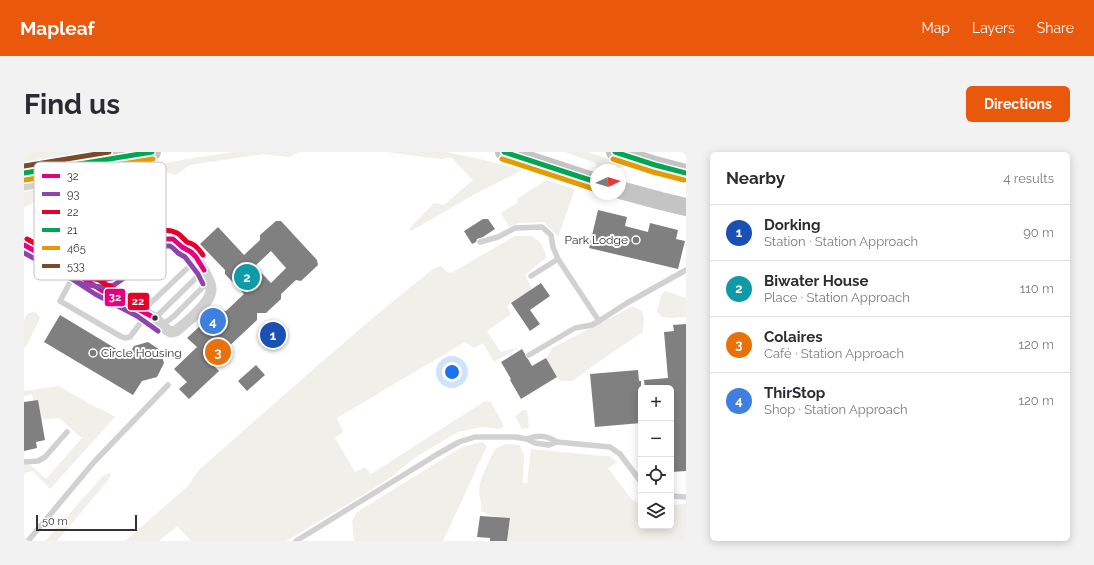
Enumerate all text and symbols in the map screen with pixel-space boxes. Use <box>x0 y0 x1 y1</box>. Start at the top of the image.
text: Mapleaf <box>20 17 95 39</box>
text: Map <box>922 20 950 36</box>
text: Layers <box>972 20 1015 36</box>
text: Share <box>1037 20 1074 36</box>
button: Directions <box>966 86 1070 122</box>
text: Find us <box>24 88 120 121</box>
legend <box>34 162 166 280</box>
north arrow <box>590 164 626 200</box>
text: Nearby <box>726 168 785 188</box>
text: 32 <box>67 170 79 183</box>
text: 4 results <box>1003 171 1054 186</box>
text: 93 <box>67 188 79 201</box>
text: 22 <box>67 206 79 219</box>
text: Dorking <box>764 216 820 234</box>
text: 21 <box>67 224 78 237</box>
text: 1 <box>736 225 742 240</box>
text: 90 m <box>1023 225 1054 240</box>
place label: Park Lodge <box>565 233 628 247</box>
text: Station · Station Approach <box>764 234 918 249</box>
marker: Park Lodge <box>631 235 641 245</box>
text: 465 <box>67 242 86 255</box>
text: 533 <box>67 260 85 273</box>
pin: 2 <box>234 262 260 292</box>
text: Biwater House <box>764 272 868 290</box>
text: 2 <box>735 281 743 296</box>
text: 110 m <box>1020 281 1054 296</box>
line badge: 32 <box>104 288 126 307</box>
text: Place · Station Approach <box>764 290 910 305</box>
text: 32 <box>109 291 121 304</box>
line badge: 22 <box>127 292 150 311</box>
text: 22 <box>132 295 144 308</box>
pin: 4 <box>200 306 226 336</box>
unlabelled marker <box>150 313 160 323</box>
pin: 1 <box>260 320 286 350</box>
text: Colaires <box>764 328 823 346</box>
pin: 3 <box>205 337 231 367</box>
text: 3 <box>735 337 743 352</box>
text: 120 m <box>1018 337 1054 352</box>
place label: Circle Housing <box>101 346 182 360</box>
text: Café · Station Approach <box>764 346 904 361</box>
marker: Circle Housing <box>88 348 98 358</box>
your location <box>442 362 462 382</box>
text: ThirStop <box>764 384 825 402</box>
map controls <box>638 385 674 529</box>
button: + <box>638 385 674 421</box>
text: 4 <box>735 393 743 408</box>
text: 120 m <box>1018 393 1054 408</box>
text: Shop · Station Approach <box>764 402 908 417</box>
button: − <box>638 421 674 457</box>
button: locate <box>638 457 674 493</box>
button: layers <box>638 493 674 529</box>
scale bar <box>36 513 137 532</box>
text: 50 m <box>42 515 68 528</box>

